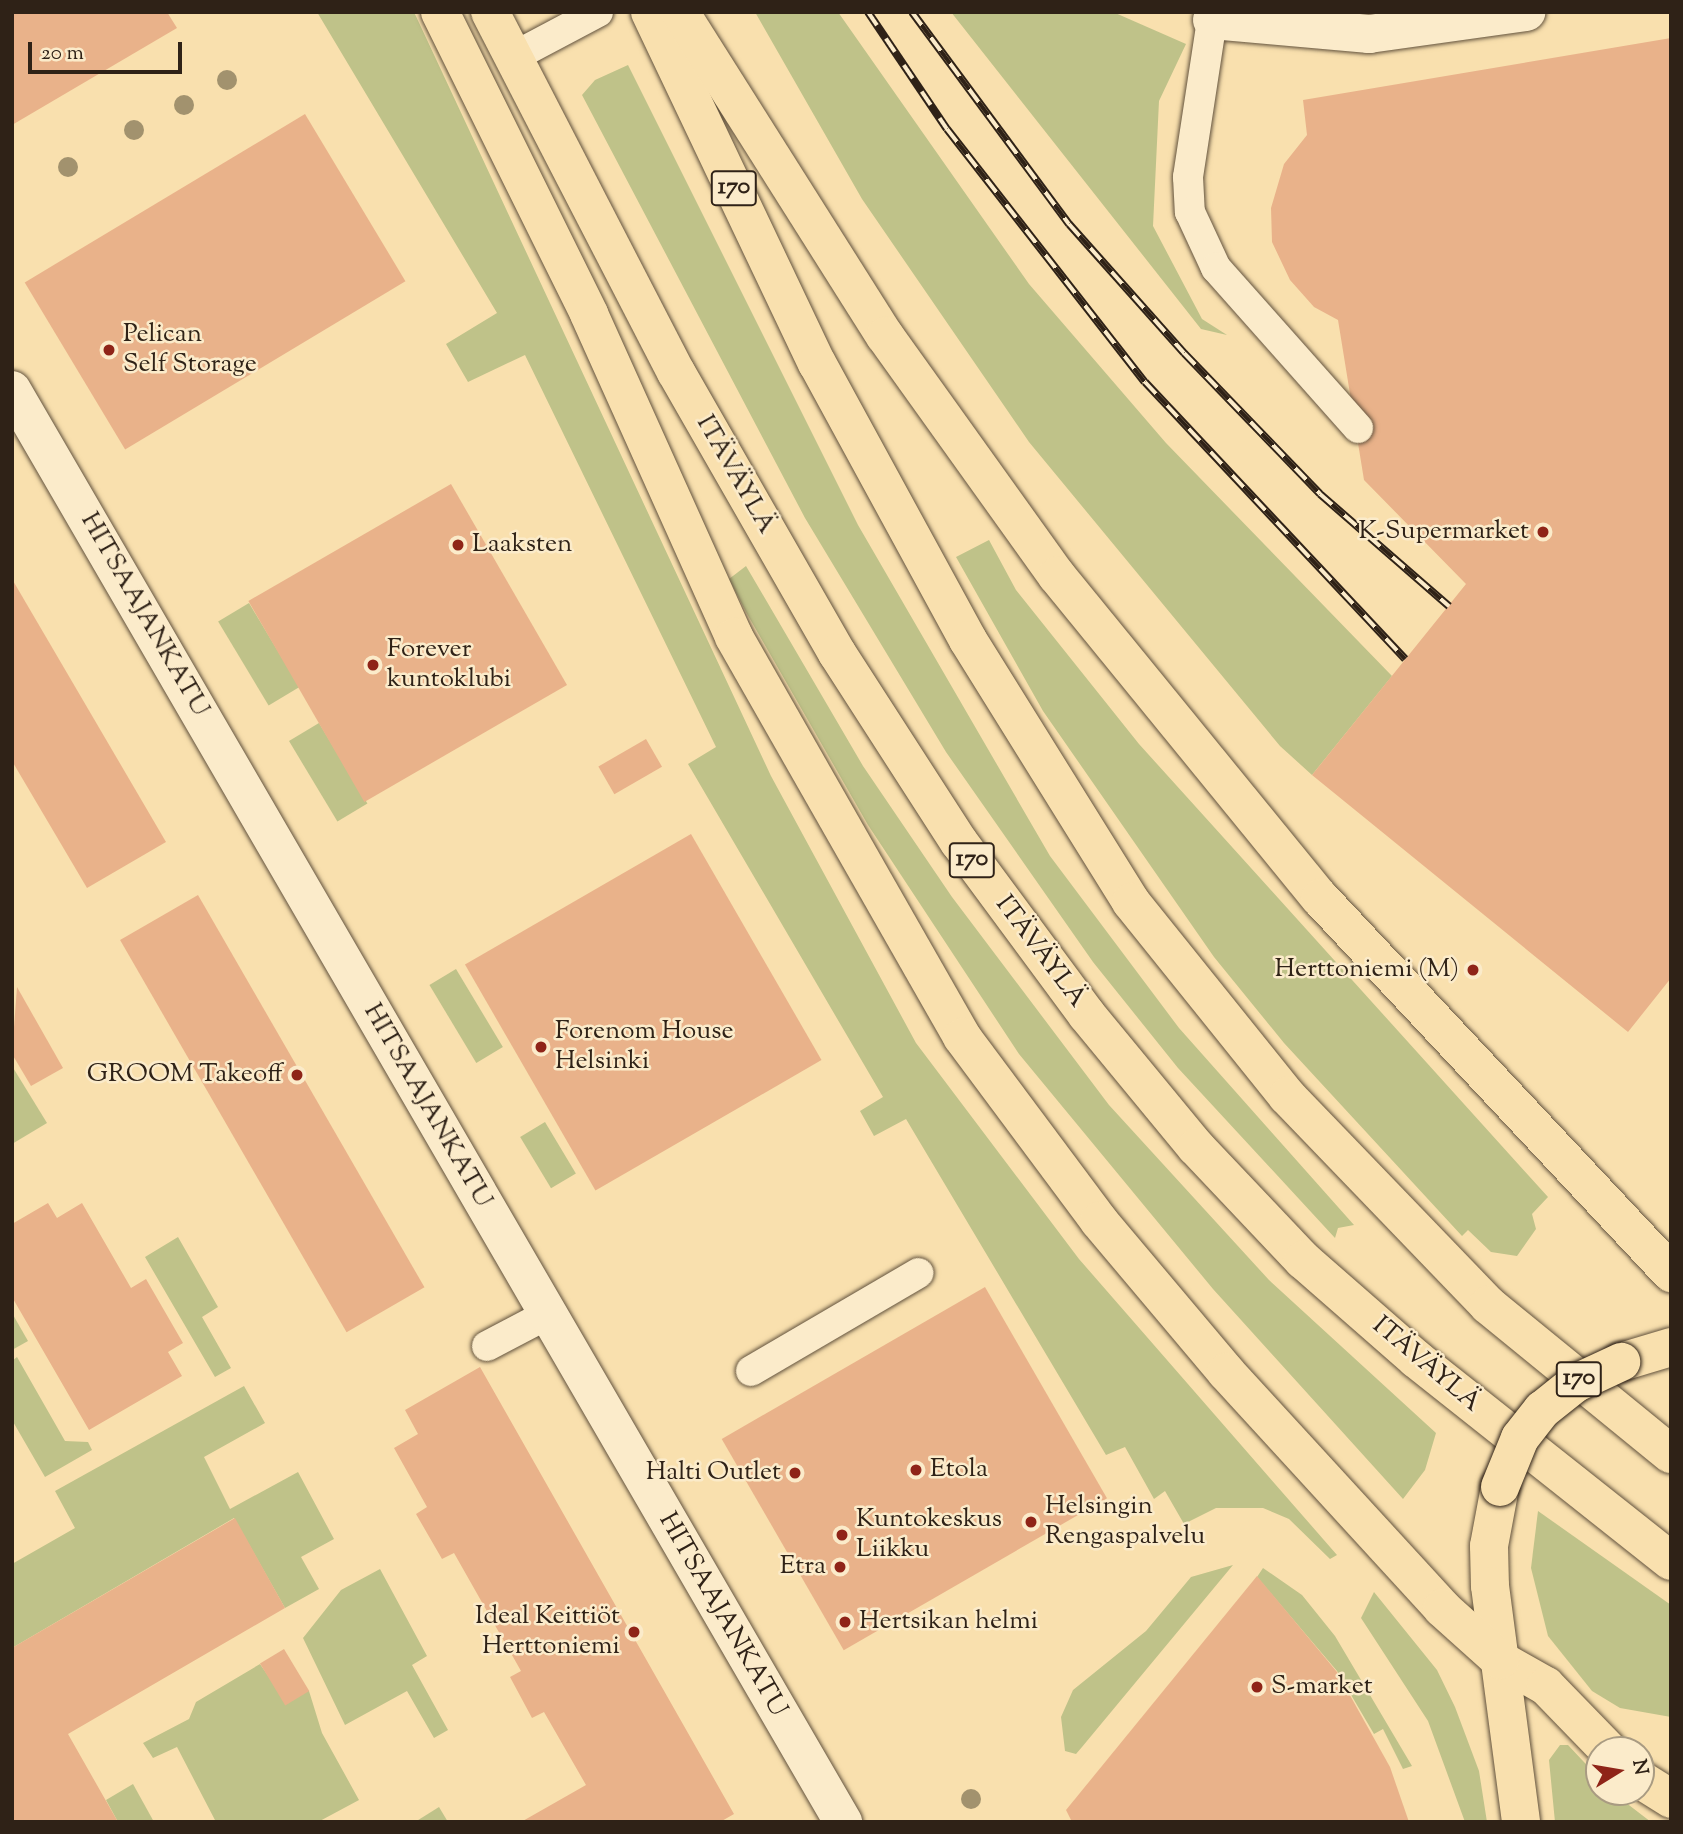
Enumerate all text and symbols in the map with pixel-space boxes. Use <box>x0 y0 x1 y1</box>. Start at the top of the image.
scale bar <box>32 28 186 72</box>
text: 20 m <box>41 39 84 69</box>
road number: 170 <box>710 168 758 208</box>
place label: Pelican Self Storage <box>123 319 257 380</box>
marker: Pelican Self Storage <box>101 342 117 358</box>
street label: ITÄVÄYLÄ <box>689 410 781 540</box>
street label: HITSAAJANKATU <box>73 507 215 723</box>
place label: K-Supermarket <box>1358 516 1529 548</box>
marker: K-Supermarket <box>1535 524 1551 540</box>
place label: Laaksten <box>472 529 572 561</box>
marker: Laaksten <box>450 537 466 553</box>
place label: Forever kuntoklubi <box>387 634 511 696</box>
marker: Forever kuntoklubi <box>365 657 381 673</box>
road number: 170 <box>948 840 996 880</box>
street label: ITÄVÄYLÄ <box>988 890 1092 1014</box>
place label: Herttoniemi (M) <box>1275 954 1459 986</box>
marker: Herttoniemi (M) <box>1465 962 1481 978</box>
street label: HITSAAJANKATU <box>356 998 498 1214</box>
place label: Forenom House Helsinki <box>555 1016 734 1078</box>
marker: Forenom House Helsinki <box>533 1039 549 1055</box>
place label: GROOM Takeoff <box>87 1059 283 1091</box>
marker: GROOM Takeoff <box>289 1067 305 1083</box>
street label: ITÄVÄYLÄ <box>1365 1311 1487 1419</box>
road number: 170 <box>1554 1358 1604 1400</box>
place label: Etola <box>930 1454 988 1486</box>
place label: Halti Outlet <box>646 1457 781 1489</box>
marker: Etola <box>908 1462 924 1478</box>
marker: Halti Outlet <box>787 1465 803 1481</box>
place label: Helsingin Rengaspalvelu <box>1045 1491 1205 1552</box>
place label: Kuntokeskus Liikku <box>856 1504 1002 1566</box>
street label: HITSAAJANKATU <box>651 1507 793 1723</box>
marker: Helsingin Rengaspalvelu <box>1023 1514 1039 1530</box>
marker: Kuntokeskus Liikku <box>834 1527 850 1543</box>
place label: Etra <box>780 1551 826 1583</box>
marker: Etra <box>832 1559 848 1575</box>
place label: Ideal Keittiöt Herttoniemi <box>475 1601 620 1662</box>
place label: Hertsikan helmi <box>859 1606 1038 1638</box>
marker: Hertsikan helmi <box>837 1614 853 1630</box>
marker: Ideal Keittiöt Herttoniemi <box>626 1624 642 1640</box>
place label: S-market <box>1271 1671 1373 1703</box>
marker: S-market <box>1249 1679 1265 1695</box>
north arrow <box>1585 1736 1655 1806</box>
text: N <box>1624 1757 1654 1777</box>

